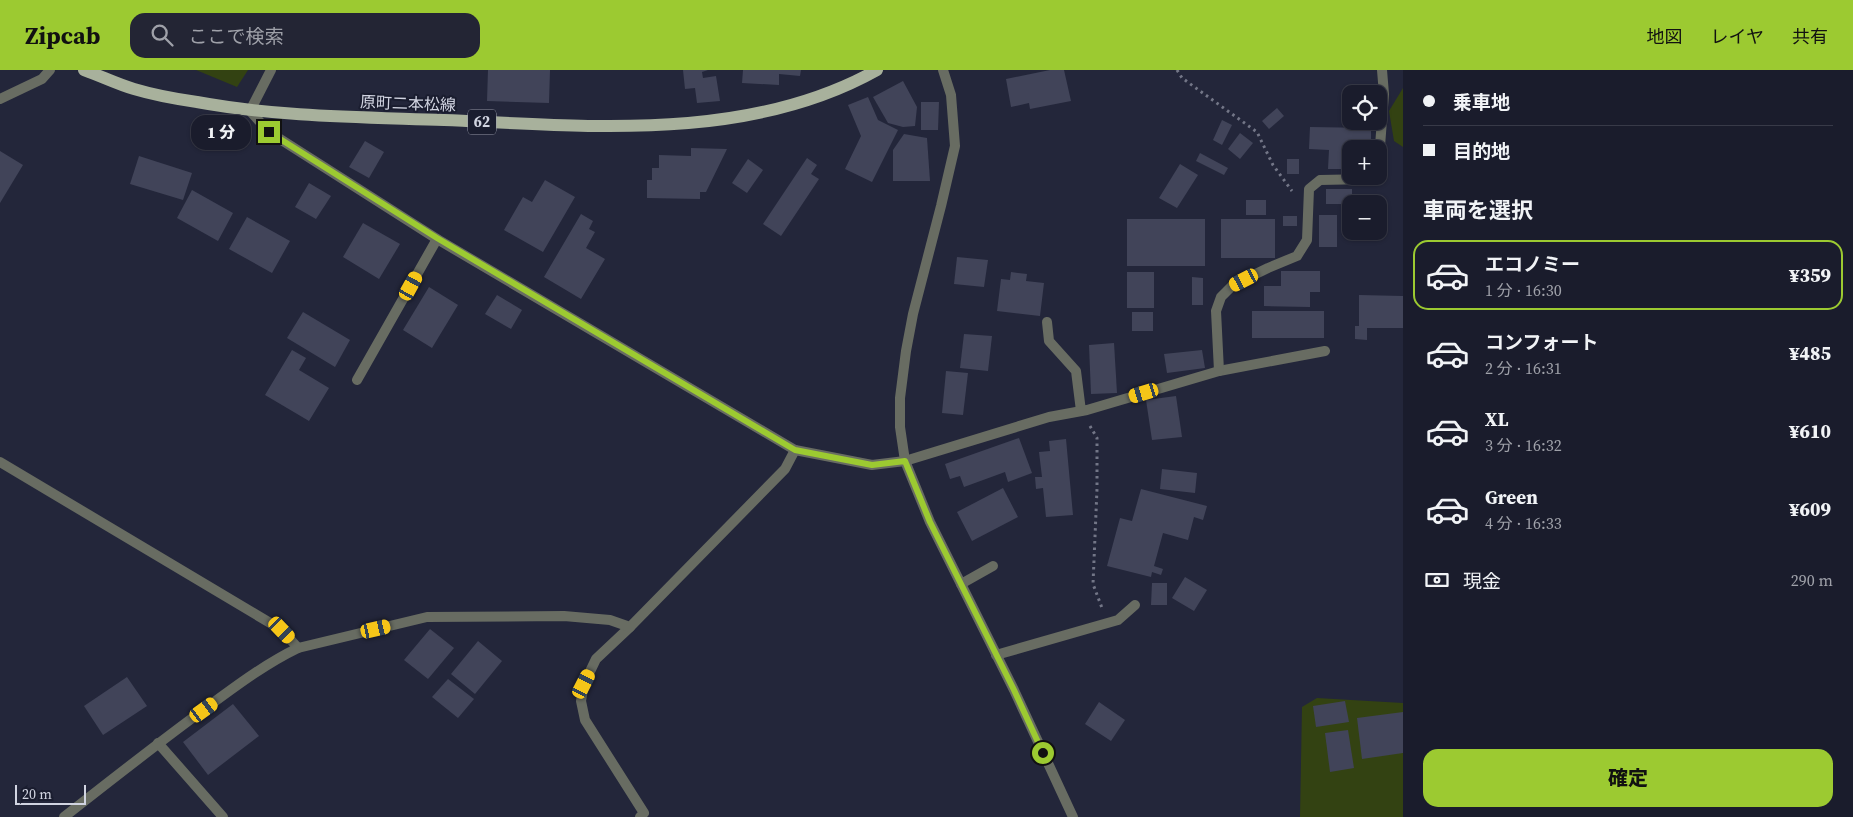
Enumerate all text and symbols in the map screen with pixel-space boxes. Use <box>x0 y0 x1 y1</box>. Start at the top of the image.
search box <box>130 13 480 58</box>
text: Zipcab <box>25 19 100 52</box>
icon: search <box>148 21 176 49</box>
text: ここで検索 <box>188 23 283 49</box>
text: 地図 <box>1647 24 1683 49</box>
text: レイヤ <box>1711 24 1764 49</box>
text: 共有 <box>1792 24 1828 49</box>
map controls <box>1342 85 1387 240</box>
button: locate <box>1342 85 1387 130</box>
text: 乗車地 <box>1453 89 1510 115</box>
street label: 原町二本松線 <box>360 90 456 116</box>
road number: 62 <box>468 110 496 134</box>
callout: 1 分 <box>192 114 252 150</box>
text: 1 分 <box>207 121 235 143</box>
route end <box>258 121 280 143</box>
text: 目的地 <box>1453 138 1510 164</box>
button: + <box>1342 140 1387 185</box>
button: − <box>1342 195 1387 240</box>
text: 車両を選択 <box>1423 195 1533 225</box>
text: エコノミー <box>1485 251 1580 277</box>
icon: car <box>1425 253 1470 298</box>
text: ¥359 <box>1789 262 1831 288</box>
car <box>1227 267 1260 293</box>
car <box>397 269 424 303</box>
text: 1 分 · 16:30 <box>1485 279 1562 301</box>
text: コンフォート <box>1485 329 1598 355</box>
icon: car <box>1425 331 1470 376</box>
text: ¥485 <box>1789 340 1831 366</box>
text: 2 分 · 16:31 <box>1485 357 1562 379</box>
car <box>1127 381 1160 405</box>
text: XL <box>1485 406 1508 432</box>
icon: car <box>1425 409 1470 454</box>
text: ¥610 <box>1789 418 1831 444</box>
text: 3 分 · 16:32 <box>1485 434 1562 456</box>
text: Green <box>1485 484 1538 510</box>
icon: car <box>1425 487 1470 532</box>
text: ¥609 <box>1789 496 1831 522</box>
text: 4 分 · 16:33 <box>1485 512 1562 534</box>
icon: cash <box>1423 566 1451 594</box>
text: 現金 <box>1463 568 1501 594</box>
text: 290 m <box>1791 569 1833 591</box>
car <box>266 614 297 646</box>
car <box>359 618 392 640</box>
car <box>570 667 597 701</box>
car <box>187 695 220 725</box>
route start <box>1032 742 1054 764</box>
button: 確定 <box>1423 749 1833 807</box>
scale bar <box>15 782 86 805</box>
text: 20 m <box>22 784 52 804</box>

